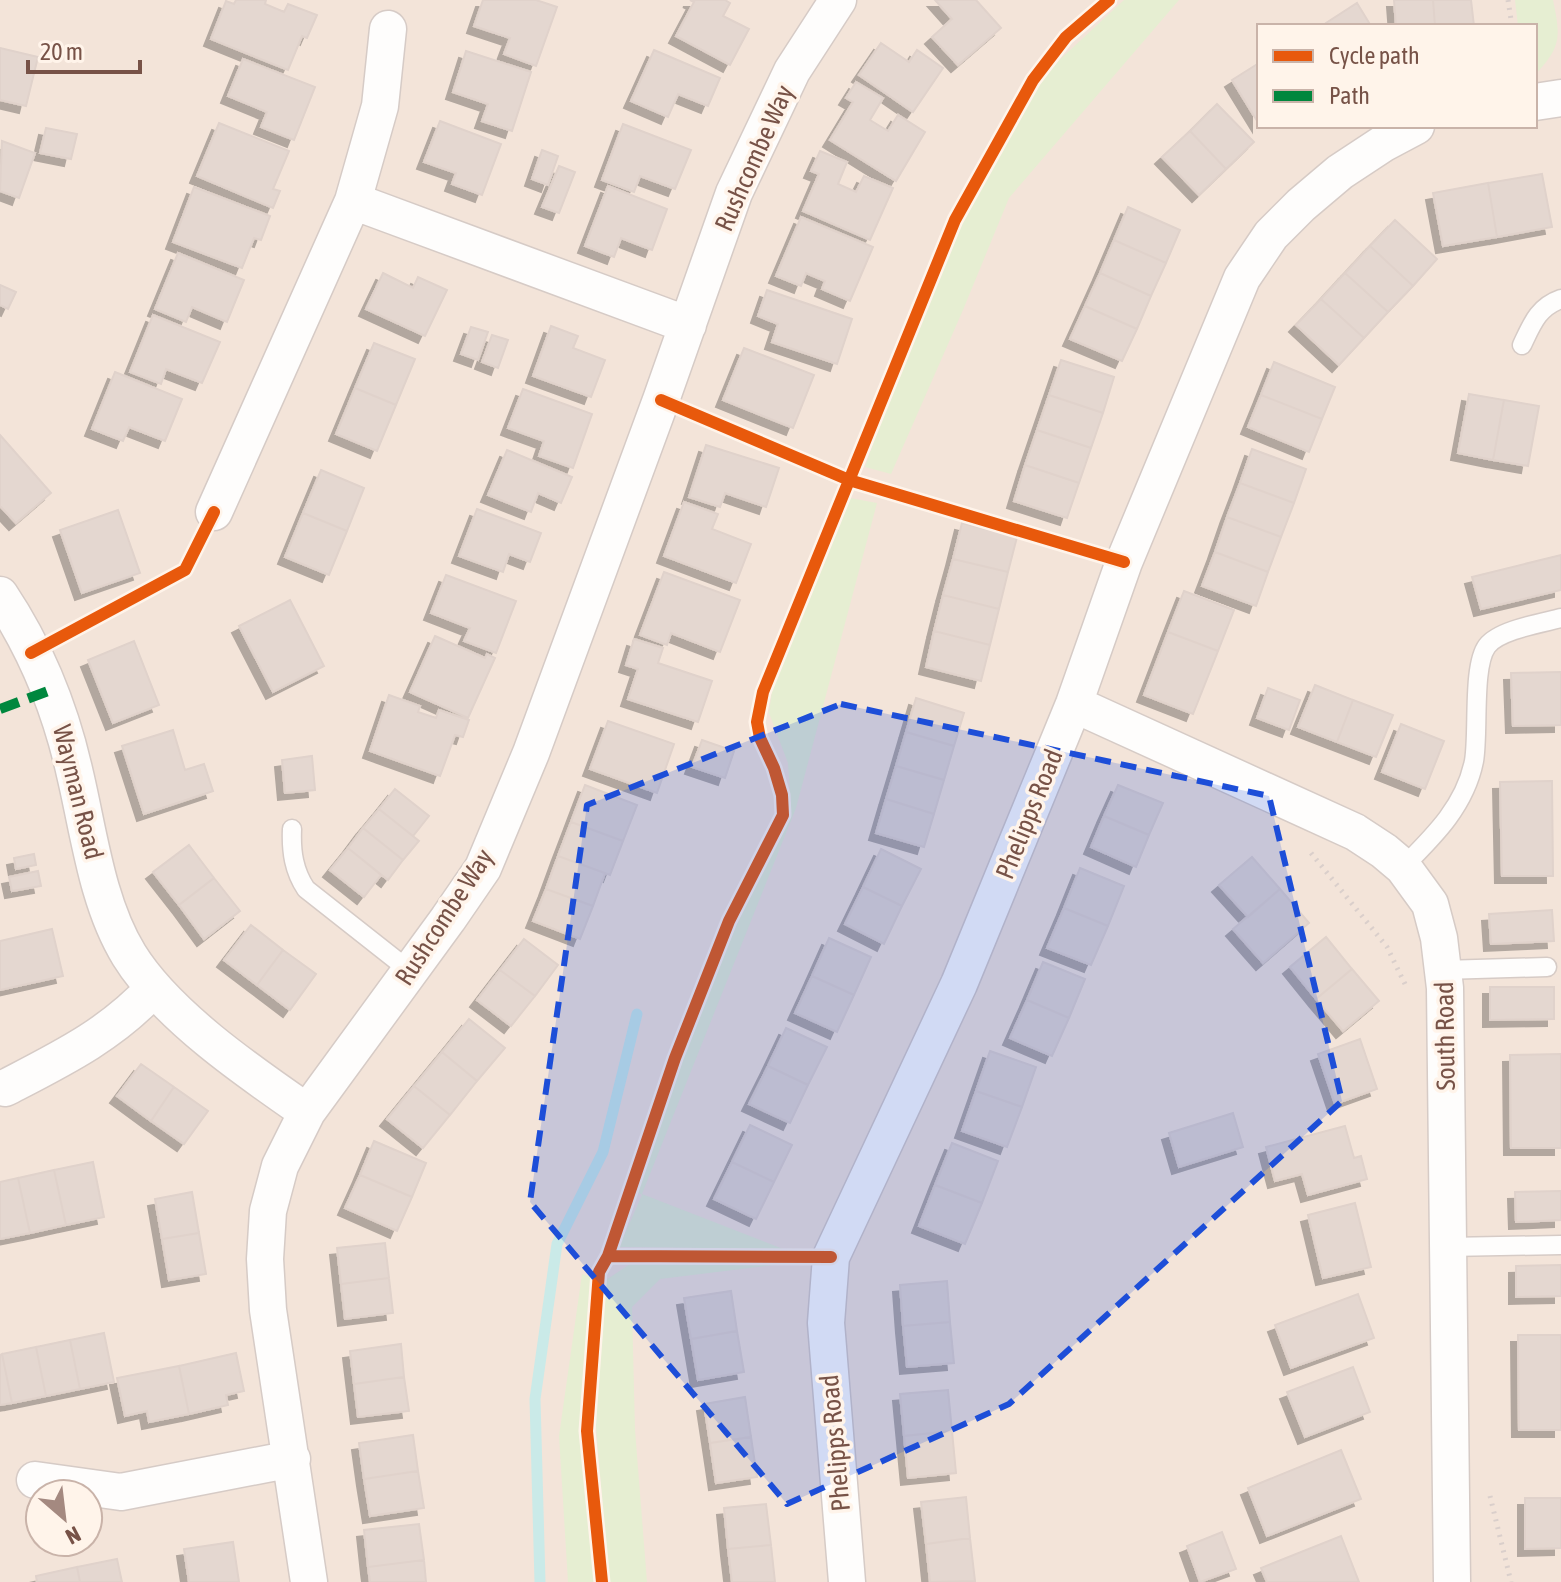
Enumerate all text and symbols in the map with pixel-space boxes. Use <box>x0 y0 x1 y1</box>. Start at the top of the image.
scale bar <box>28 24 140 74</box>
legend <box>1257 24 1537 128</box>
text: 20 m <box>40 38 83 65</box>
text: Cycle path <box>1329 42 1420 69</box>
street label: Rushcombe Way <box>708 80 800 236</box>
text: Path <box>1329 82 1370 109</box>
street label: Wayman Road <box>47 722 109 862</box>
street label: Phelipps Road <box>989 745 1069 883</box>
street label: Rushcombe Way <box>389 843 499 991</box>
street label: South Road <box>1429 981 1461 1091</box>
street label: Phelipps Road <box>814 1373 856 1513</box>
north arrow <box>24 1478 104 1558</box>
text: N <box>62 1521 85 1550</box>

